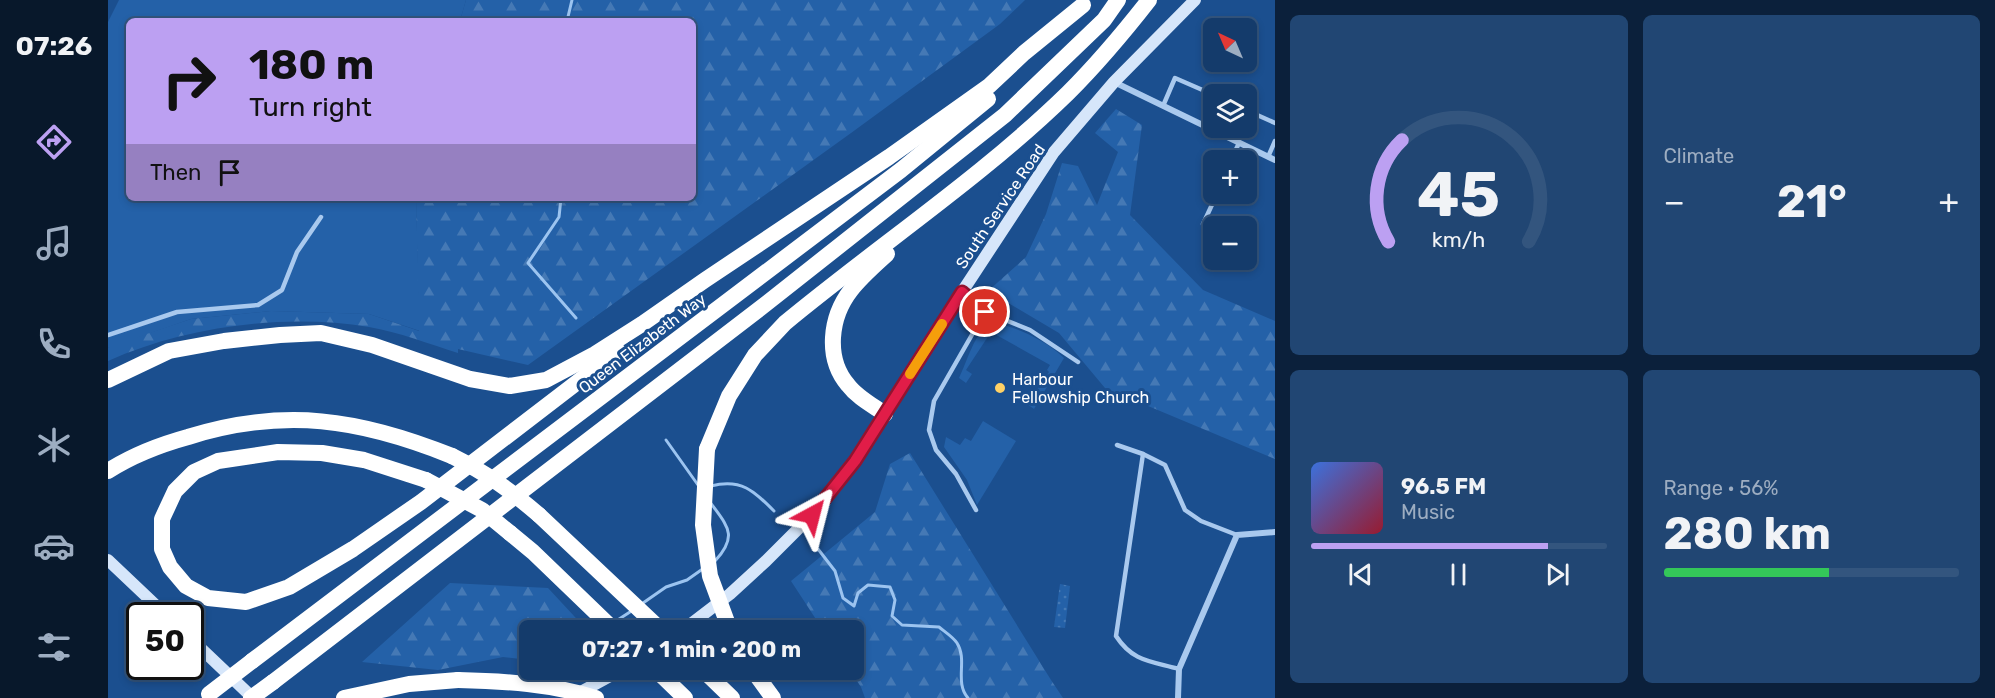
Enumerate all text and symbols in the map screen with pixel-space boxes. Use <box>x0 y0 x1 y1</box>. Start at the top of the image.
north arrow <box>1203 18 1257 72</box>
map controls <box>1203 18 1257 270</box>
text: 07:26 <box>16 30 92 62</box>
text: 180 m <box>249 40 374 90</box>
icon: right <box>150 42 228 120</box>
button: layers <box>1203 84 1257 138</box>
text: Turn right <box>249 91 372 123</box>
icon: directions <box>33 121 75 163</box>
street label: South Service Road <box>952 140 1049 272</box>
text: Climate <box>1664 144 1734 168</box>
button: + <box>1203 150 1257 204</box>
icon: arrive <box>213 156 246 189</box>
text: 45 <box>1417 158 1500 232</box>
text: Then <box>150 159 201 186</box>
text: 21° <box>1777 175 1847 228</box>
text: − <box>1664 182 1685 221</box>
text: + <box>1938 182 1959 221</box>
button: − <box>1203 216 1257 270</box>
icon: music <box>33 222 75 264</box>
text: km/h <box>1432 227 1486 252</box>
pin <box>959 286 1010 337</box>
street label: Queen Elizabeth Way <box>575 289 710 397</box>
icon: arrive <box>968 295 1001 328</box>
icon: phone <box>33 323 75 365</box>
place label: Harbour Fellowship Church <box>1012 370 1149 407</box>
marker: Harbour Fellowship Church <box>993 381 1007 395</box>
icon: climate <box>33 424 75 466</box>
text: 96.5 FM <box>1401 473 1486 500</box>
text: Range · 56% <box>1664 476 1778 500</box>
position arrow <box>780 483 844 547</box>
text: Music <box>1401 500 1455 524</box>
text: 280 km <box>1664 507 1831 560</box>
icon: car <box>33 525 75 567</box>
icon: previous <box>1344 558 1377 591</box>
icon: pause <box>1442 558 1475 591</box>
icon: next <box>1541 558 1574 591</box>
speed limit sign: 50 <box>126 602 204 680</box>
icon: filters <box>33 626 75 668</box>
text: 07:27 · 1 min · 200 m <box>582 636 801 663</box>

